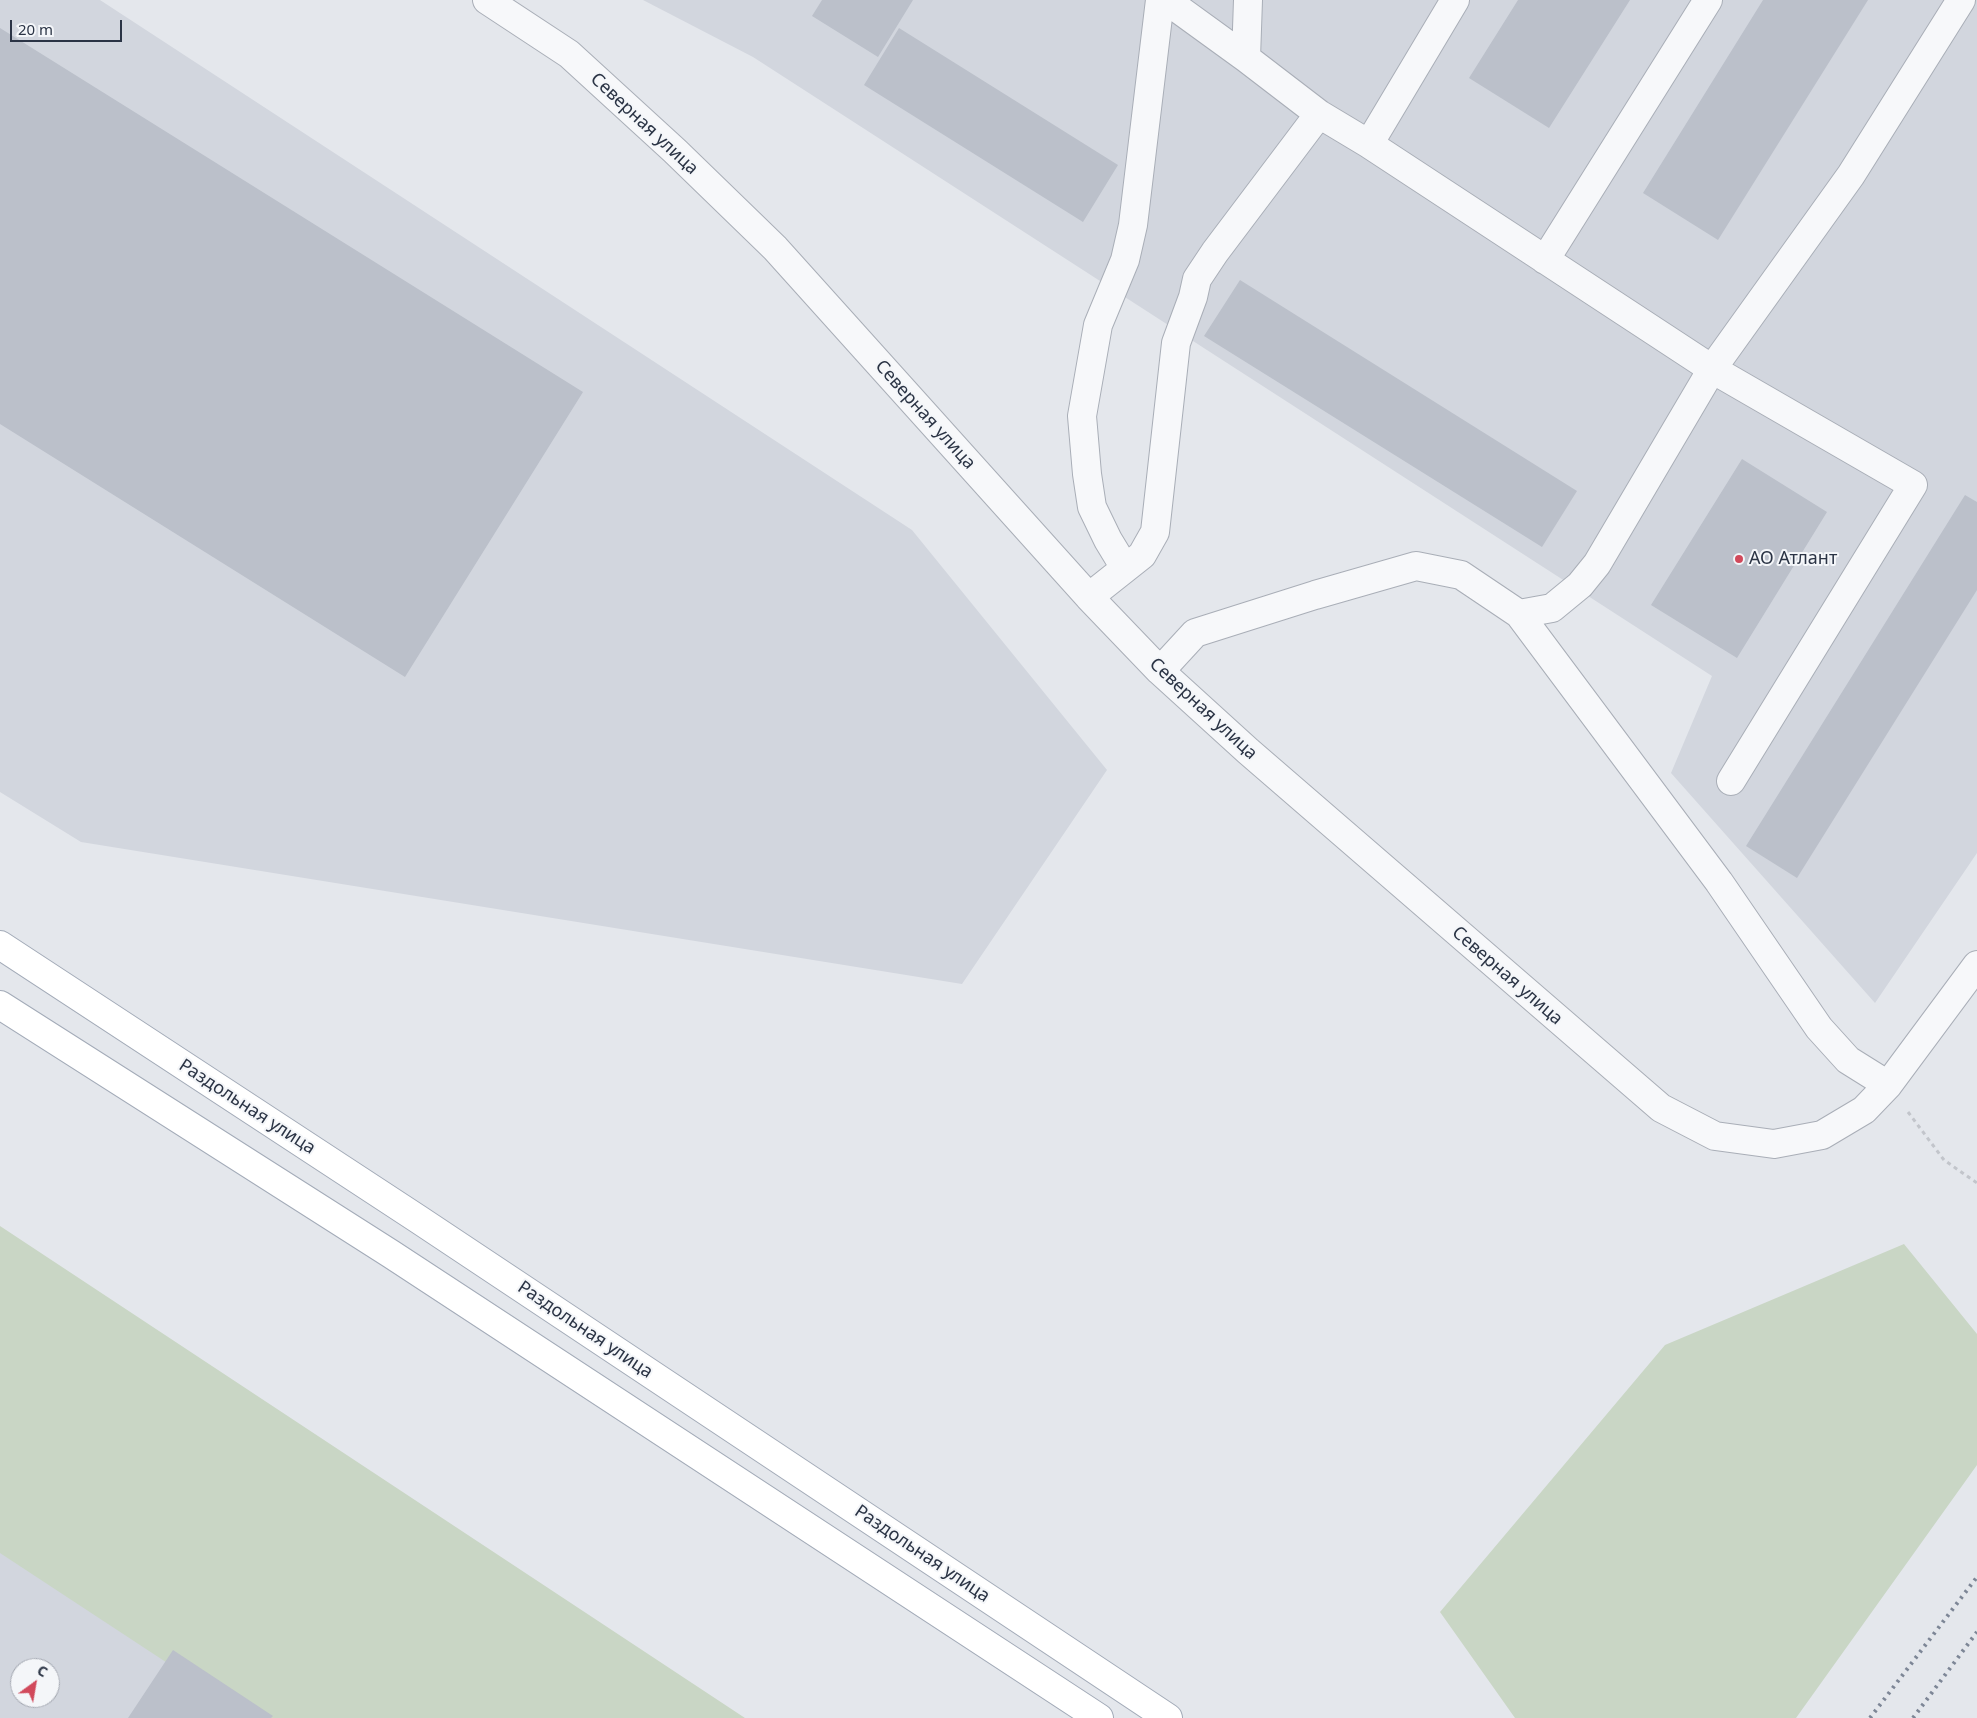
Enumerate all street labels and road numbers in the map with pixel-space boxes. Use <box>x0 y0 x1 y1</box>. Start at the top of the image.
street label: Северная улица <box>586 68 702 180</box>
street label: Северная улица <box>870 356 980 474</box>
street label: Северная улица <box>1145 653 1261 765</box>
street label: Северная улица <box>1447 922 1567 1030</box>
street label: Раздольная улица <box>175 1055 319 1159</box>
street label: Раздольная улица <box>513 1277 657 1383</box>
street label: Раздольная улица <box>850 1501 994 1607</box>

